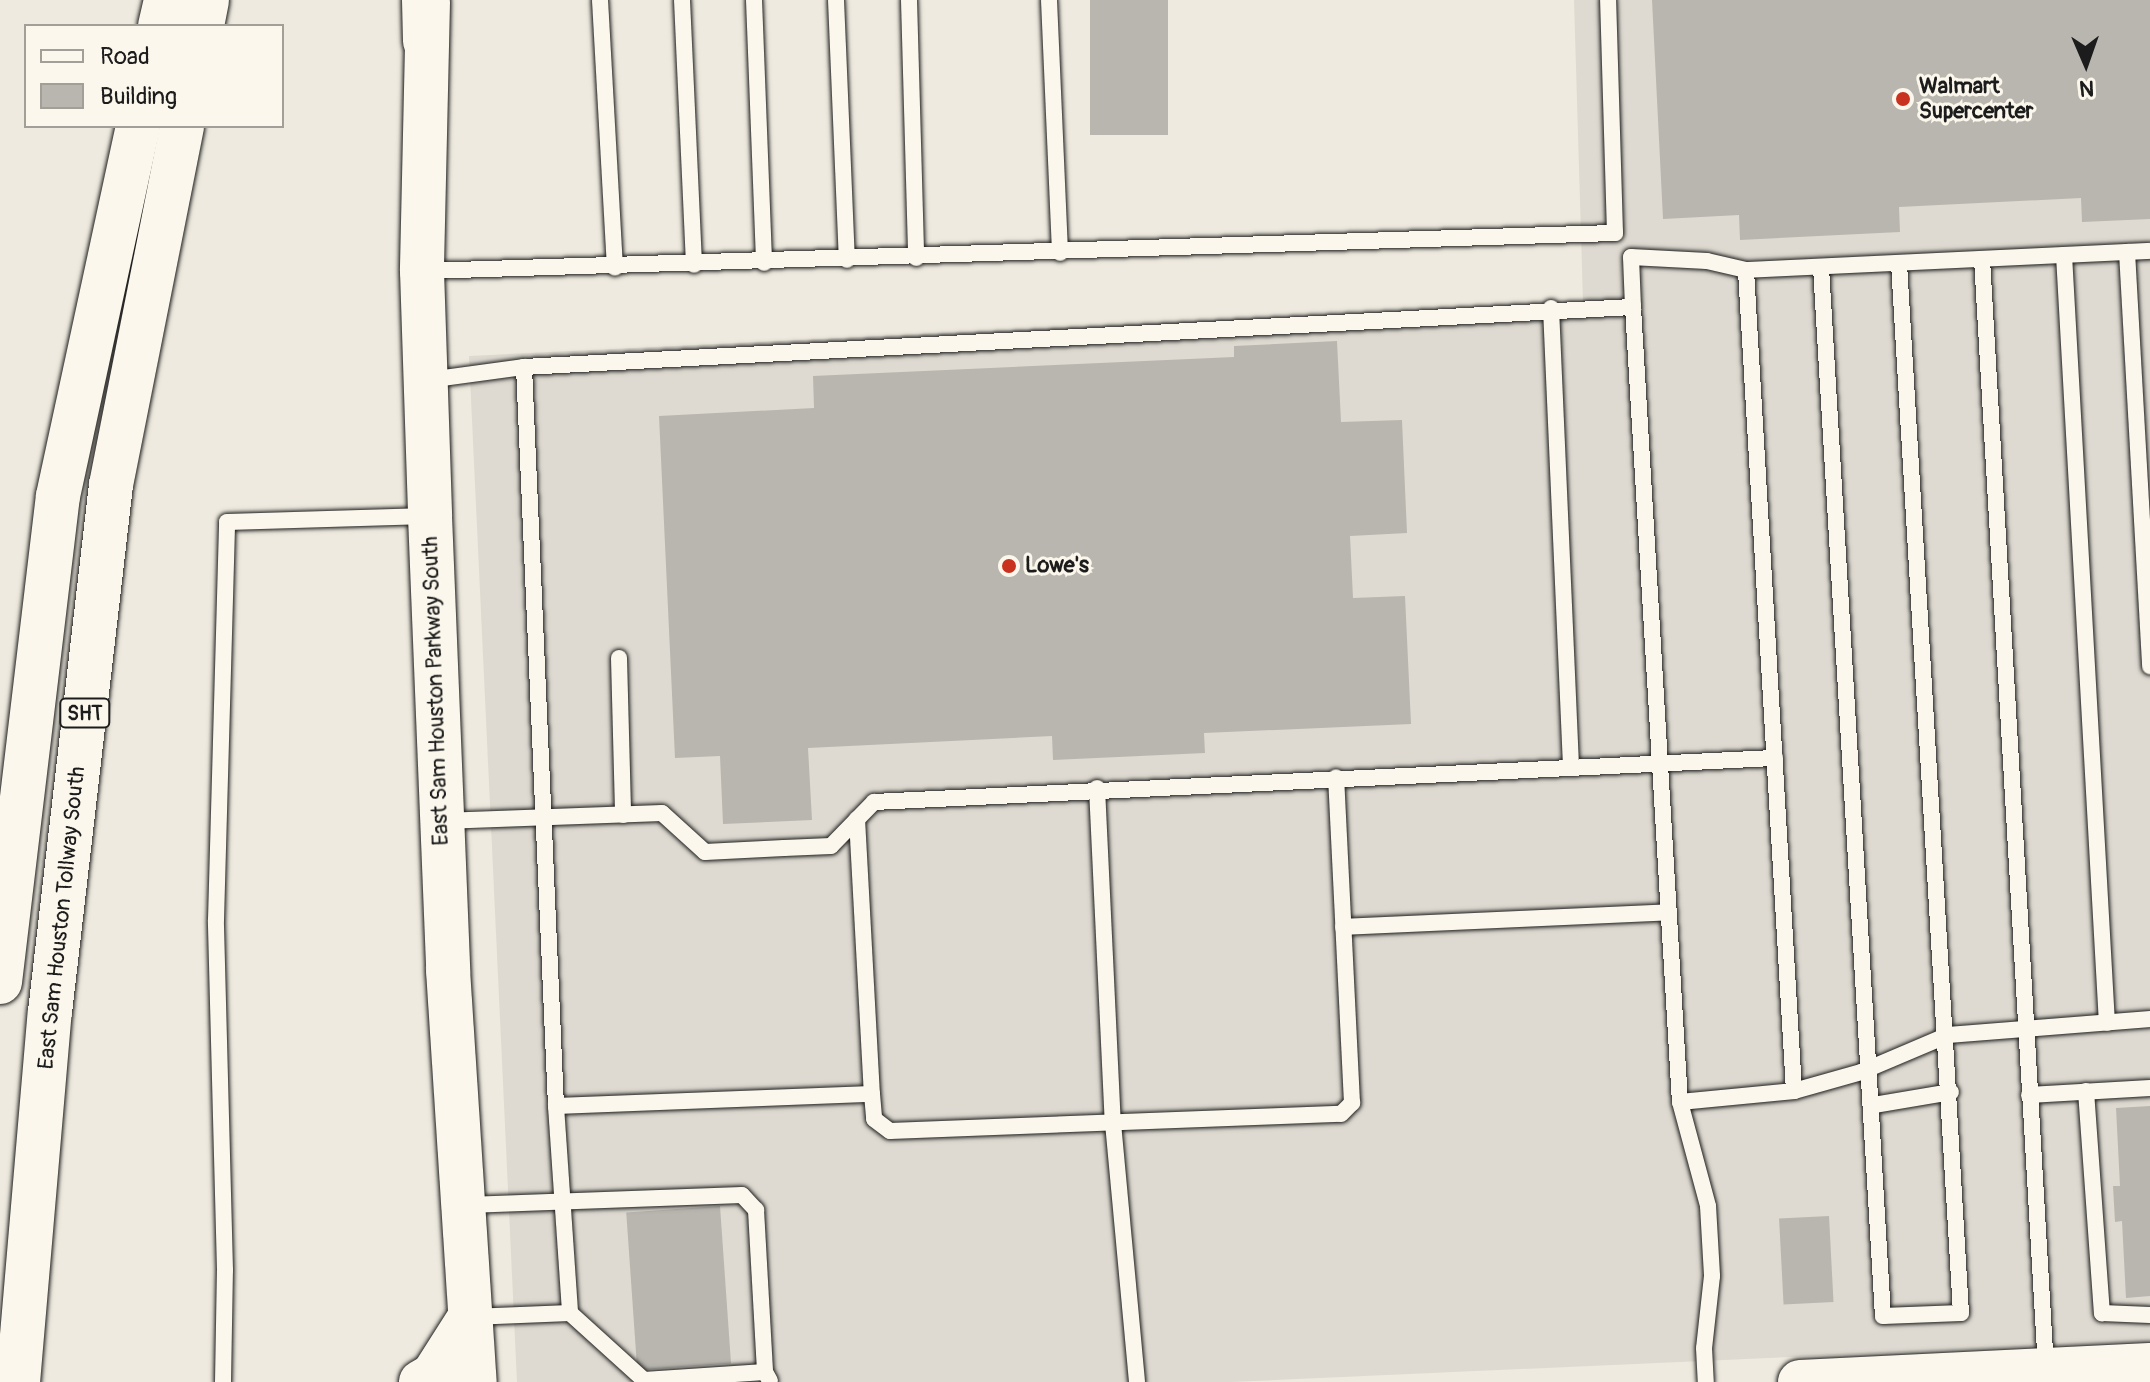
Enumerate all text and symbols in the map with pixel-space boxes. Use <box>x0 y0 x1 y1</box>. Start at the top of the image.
legend <box>24 24 284 128</box>
north arrow <box>2046 24 2126 104</box>
text: Road <box>100 42 150 71</box>
place label: Walmart Supercenter <box>1919 73 2033 124</box>
text: N <box>2079 74 2095 102</box>
text: Building <box>100 82 177 111</box>
marker: Walmart Supercenter <box>1894 90 1912 108</box>
street label: East Sam Houston Parkway South <box>417 536 455 846</box>
place label: Lowe's <box>1025 553 1089 579</box>
marker: Lowe's <box>1000 557 1018 575</box>
road number: SHT <box>59 697 111 729</box>
street label: East Sam Houston Tollway South <box>33 765 91 1071</box>

